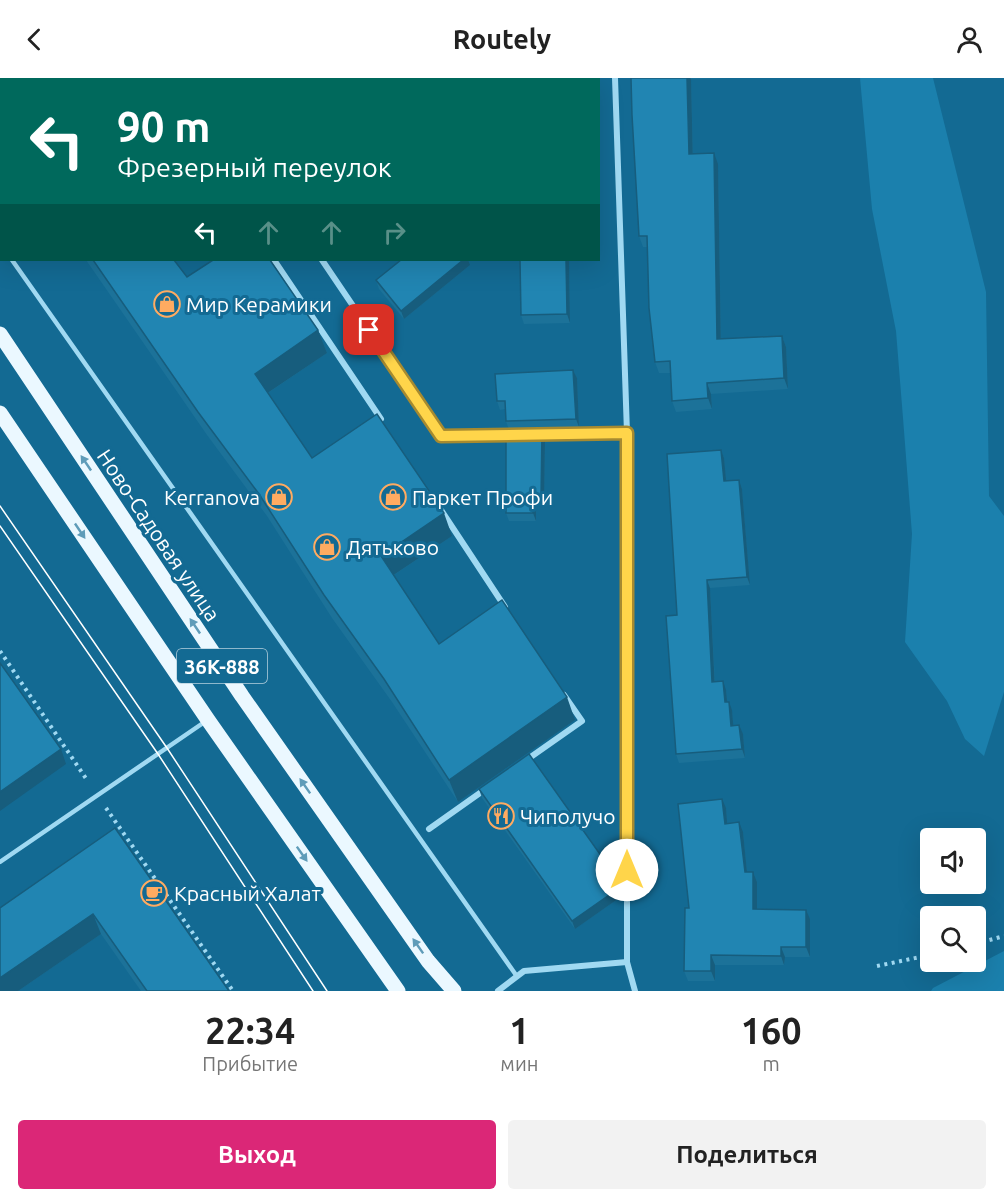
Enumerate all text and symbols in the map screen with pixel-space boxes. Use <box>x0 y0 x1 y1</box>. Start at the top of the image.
icon: back <box>18 23 51 56</box>
icon: person <box>953 23 986 56</box>
text: Routely <box>453 24 551 54</box>
icon: left <box>18 102 96 180</box>
text: 90 m <box>117 103 211 150</box>
text: Фрезерный переулок <box>117 152 392 182</box>
icon: left <box>189 216 222 249</box>
icon: ahead <box>252 216 285 249</box>
icon: ahead <box>315 216 348 249</box>
icon: right <box>378 216 411 249</box>
shop icon: Мир Керамики <box>152 289 182 319</box>
place label: Мир Керамики <box>186 292 332 316</box>
pin <box>343 304 394 355</box>
icon: arrive <box>352 313 385 346</box>
street label: Ново-Садовая улица <box>93 445 225 625</box>
one-way arrow <box>81 455 92 472</box>
shop icon: Kerranova <box>264 482 294 512</box>
shop icon: Паркет Профи <box>378 482 408 512</box>
place label: Kerranova <box>164 485 260 509</box>
place label: Паркет Профи <box>412 485 553 509</box>
one-way arrow <box>74 522 86 538</box>
shop icon: Дятьково <box>312 532 342 562</box>
place label: Дятьково <box>346 535 439 559</box>
one-way arrow <box>189 617 200 634</box>
road number: 36К-888 <box>177 649 267 683</box>
one-way arrow <box>299 779 311 795</box>
restaurant icon: Чиполучо <box>486 801 516 831</box>
place label: Чиполучо <box>520 804 615 828</box>
map controls <box>920 828 986 972</box>
button: sound <box>920 828 986 894</box>
position arrow <box>595 838 659 902</box>
one-way arrow <box>296 845 308 861</box>
cafe icon: Красный Халат <box>139 878 169 908</box>
place label: Красный Халат <box>174 881 322 905</box>
button: search <box>920 906 986 972</box>
one-way arrow <box>412 938 424 954</box>
text: 22:34 <box>205 1010 295 1051</box>
text: 1 <box>509 1010 530 1051</box>
text: 160 <box>741 1010 802 1051</box>
text: Прибытие <box>202 1052 298 1075</box>
text: мин <box>500 1052 538 1075</box>
text: m <box>763 1052 780 1075</box>
button: Выход <box>18 1120 496 1189</box>
button: Поделиться <box>508 1120 986 1189</box>

